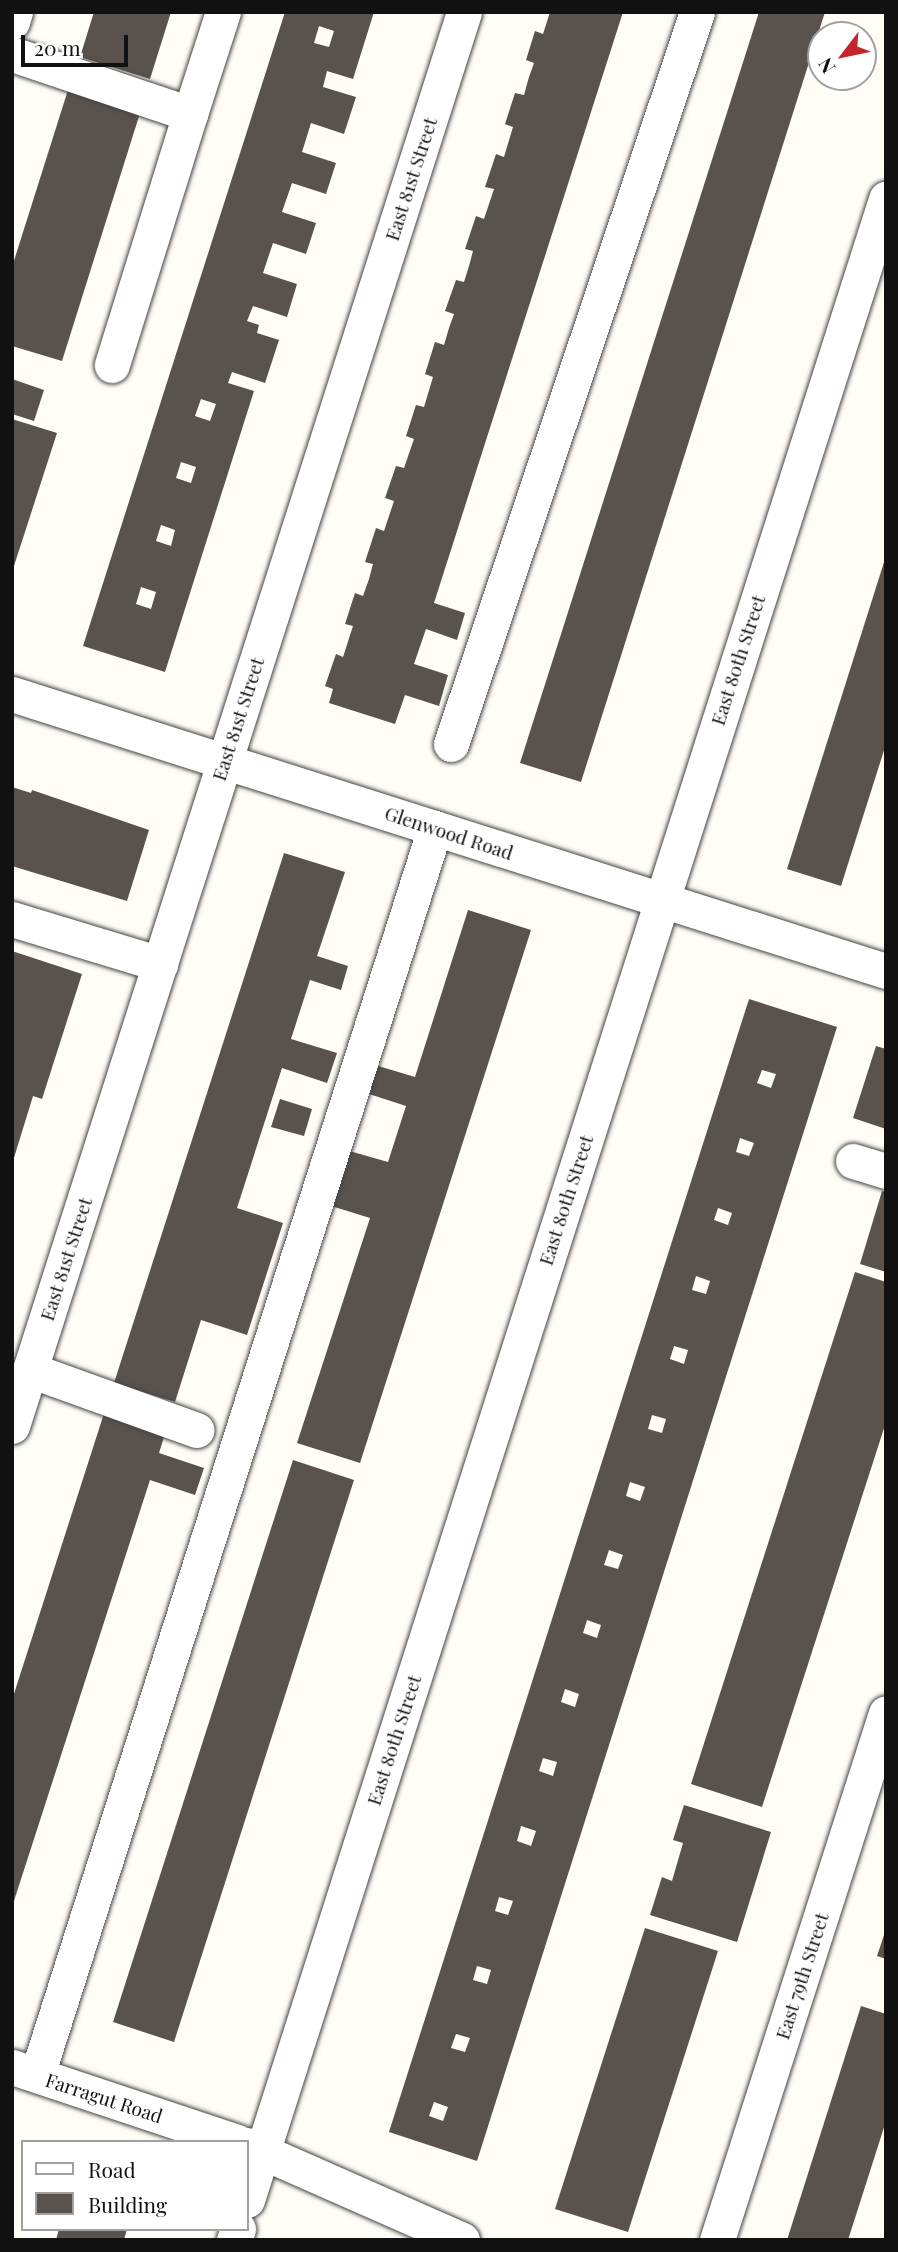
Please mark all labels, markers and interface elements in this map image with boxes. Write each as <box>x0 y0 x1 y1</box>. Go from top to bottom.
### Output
scale bar <box>24 21 131 65</box>
north arrow <box>807 21 877 91</box>
text: 20 m <box>34 33 81 61</box>
text: N <box>811 53 841 79</box>
street label: East 81st Street <box>380 114 442 244</box>
street label: East 80th Street <box>706 592 770 728</box>
street label: East 81st Street <box>207 654 269 784</box>
street label: Glenwood Road <box>382 802 516 864</box>
street label: East 80th Street <box>534 1132 598 1268</box>
street label: East 81st Street <box>35 1194 97 1324</box>
street label: East 80th Street <box>362 1672 426 1808</box>
street label: East 79th Street <box>771 1910 833 2042</box>
street label: Farragut Road <box>42 2068 166 2128</box>
legend <box>21 2140 248 2231</box>
text: Road <box>88 2155 136 2183</box>
text: Building <box>88 2190 167 2218</box>

